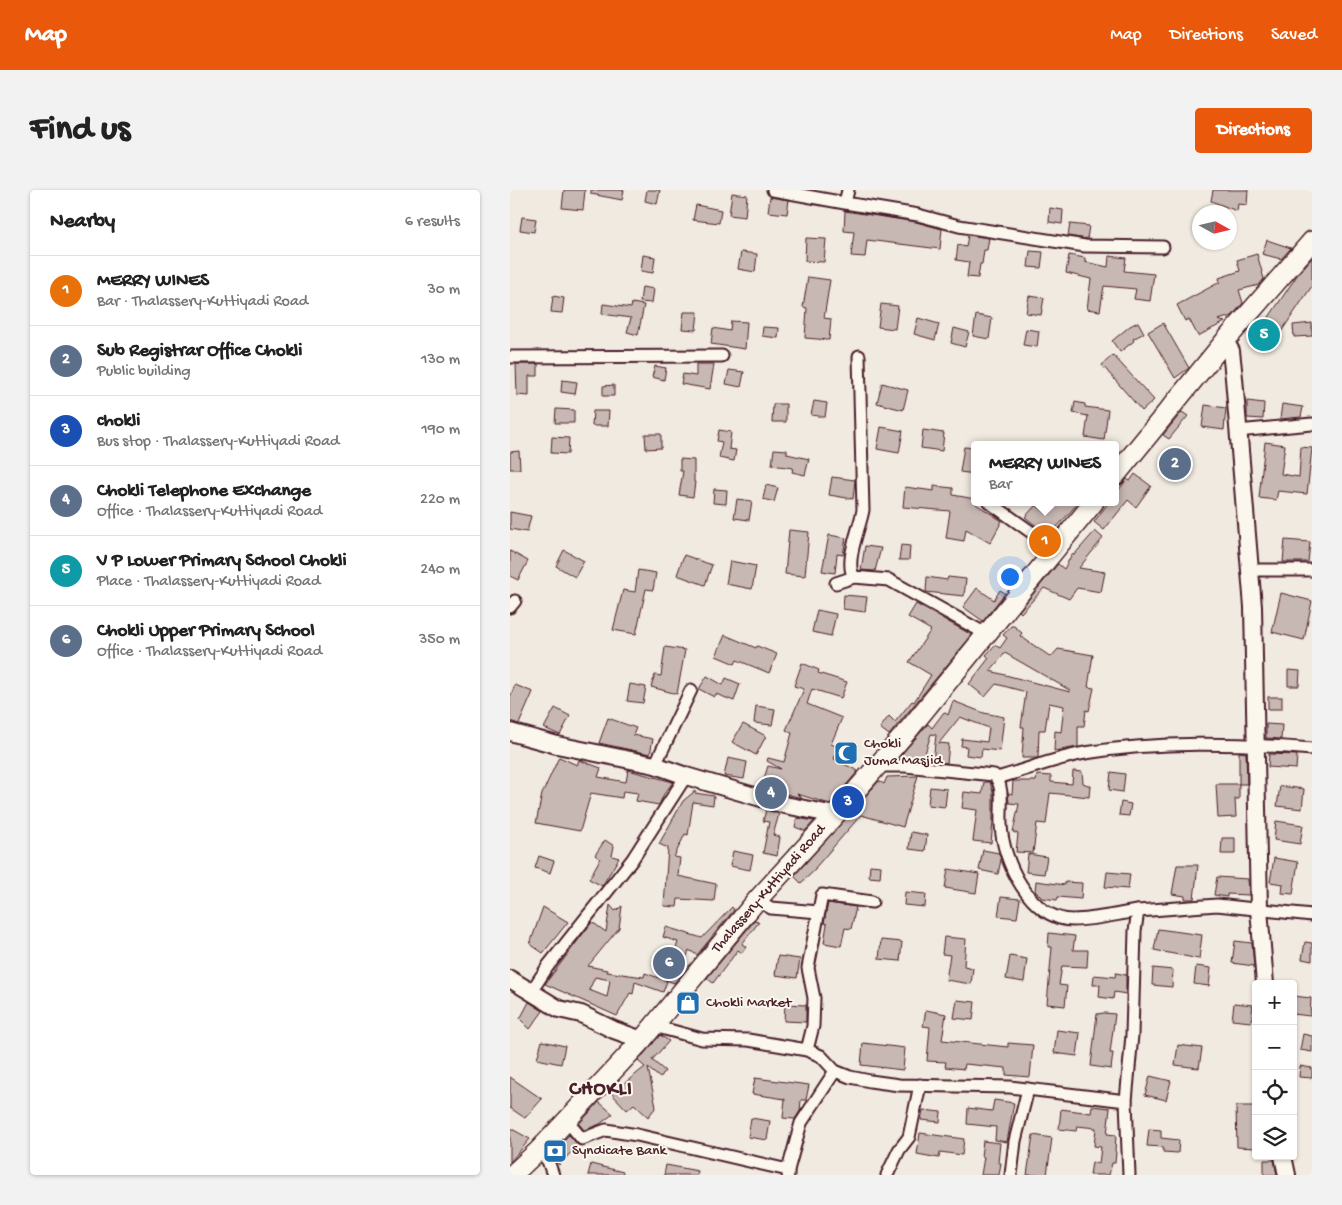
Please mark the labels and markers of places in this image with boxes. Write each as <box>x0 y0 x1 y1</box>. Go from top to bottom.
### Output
pin: 5 <box>1248 316 1280 354</box>
pin: 2 <box>1159 445 1191 483</box>
pin: 1 <box>1029 522 1061 560</box>
place label: Chokli Juma Masjid <box>864 735 943 770</box>
mosque icon: Chokli Juma Masjid <box>833 740 859 766</box>
pin: 4 <box>755 774 787 812</box>
pin: 3 <box>832 783 864 821</box>
pin: 6 <box>653 944 685 982</box>
shop icon: Chokli Market <box>675 990 701 1016</box>
place label: Chokli Market <box>706 994 793 1012</box>
bank icon: Syndicate Bank <box>542 1138 568 1164</box>
place label: Syndicate Bank <box>572 1142 667 1160</box>

